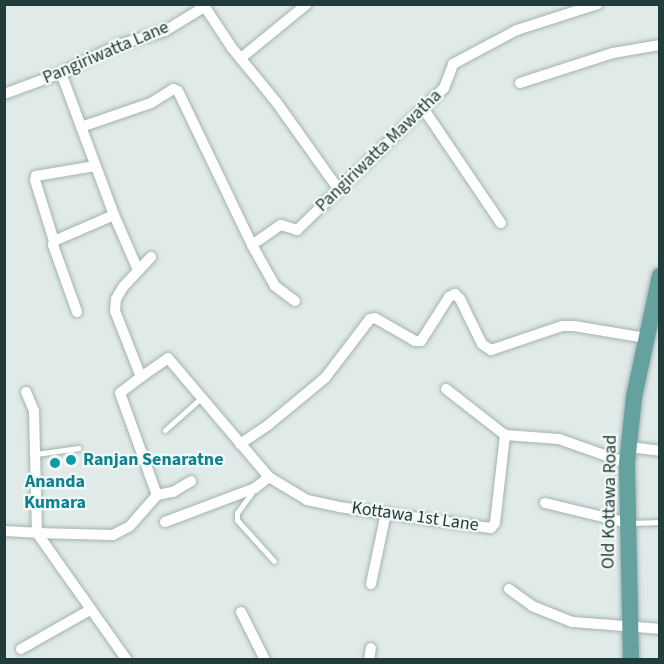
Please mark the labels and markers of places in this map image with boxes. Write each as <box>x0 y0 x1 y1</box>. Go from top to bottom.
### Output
place label: Ranjan Senaratne <box>83 449 223 471</box>
marker: Ranjan Senaratne <box>64 453 78 467</box>
marker: Ananda Kumara <box>48 456 62 470</box>
place label: Ananda Kumara <box>24 472 86 514</box>

